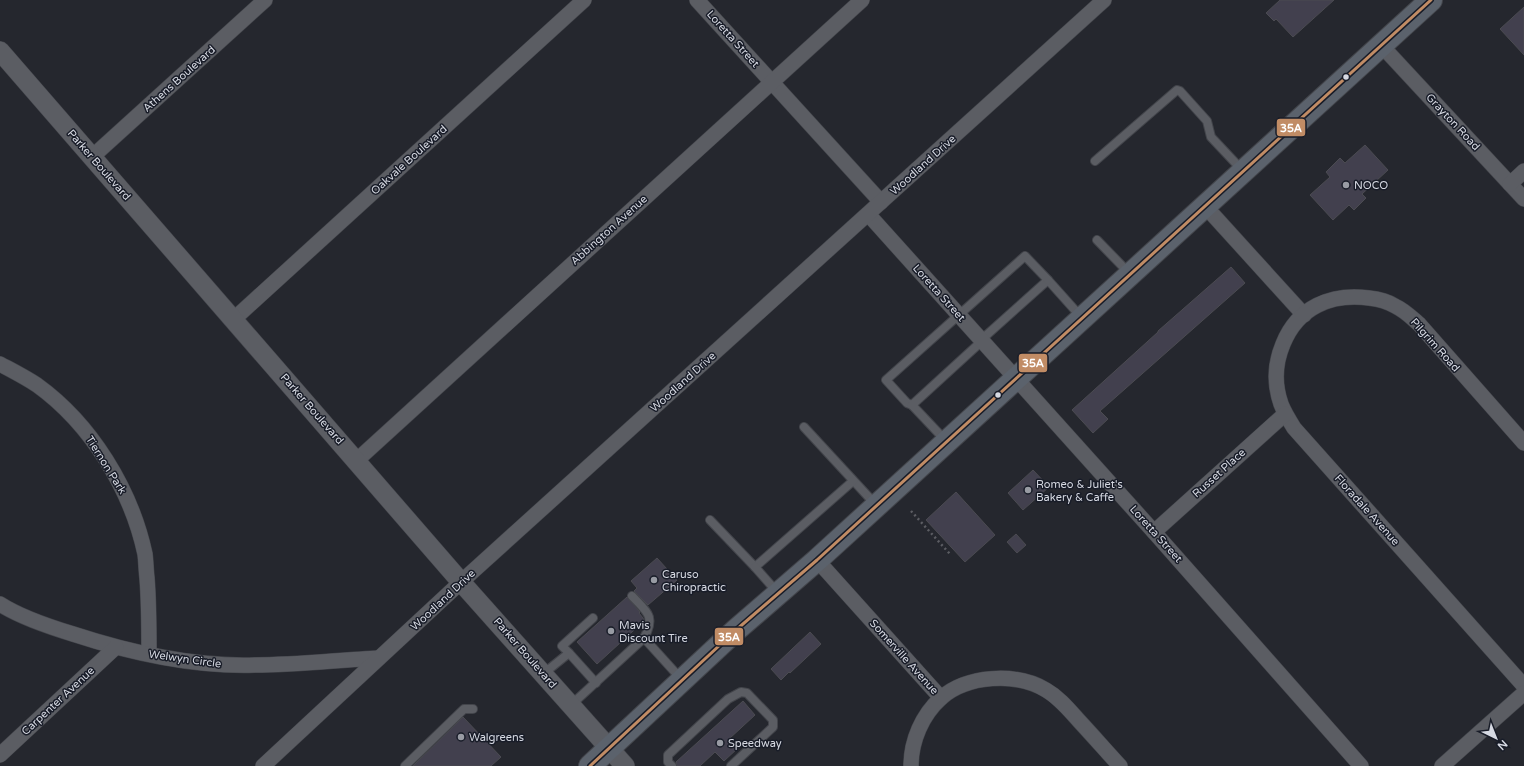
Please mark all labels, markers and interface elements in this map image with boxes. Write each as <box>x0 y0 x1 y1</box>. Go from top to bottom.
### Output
street label: Loretta Street <box>704 8 762 70</box>
street label: Athens Boulevard <box>140 43 218 115</box>
unlabelled marker <box>1341 72 1351 82</box>
street label: Grayton Road <box>1423 91 1483 153</box>
line badge: 35A <box>1276 118 1306 137</box>
street label: Oakvale Boulevard <box>368 122 450 197</box>
text: 35A <box>1280 122 1302 135</box>
street label: Parker Boulevard <box>65 127 133 203</box>
street label: Woodland Drive <box>888 132 958 198</box>
place label: NOCO <box>1354 179 1388 192</box>
marker: NOCO <box>1341 180 1351 190</box>
street label: Abbington Avenue <box>568 192 650 268</box>
street label: Loretta Street <box>910 262 968 324</box>
street label: Pilgrim Road <box>1408 316 1462 374</box>
street label: Woodland Drive <box>648 349 718 415</box>
line badge: 35A <box>1018 353 1048 373</box>
text: 35A <box>1022 357 1044 370</box>
street label: Parker Boulevard <box>278 371 346 447</box>
unlabelled marker <box>993 390 1003 400</box>
street label: Tiernon Park <box>83 433 129 497</box>
street label: Russet Place <box>1190 446 1248 500</box>
street label: Floradale Avenue <box>1332 472 1402 548</box>
place label: Romeo & Juliet's Bakery & Caffe <box>1036 478 1123 504</box>
marker: Romeo & Juliet's Bakery & Caffe <box>1023 485 1033 495</box>
street label: Loretta Street <box>1127 503 1185 565</box>
street label: Woodland Drive <box>408 567 478 633</box>
place label: Caruso Chiropractic <box>662 568 726 594</box>
marker: Caruso Chiropractic <box>649 575 659 585</box>
street label: Parker Boulevard <box>491 615 559 691</box>
street label: Somerville Avenue <box>867 617 941 697</box>
place label: Mavis Discount Tire <box>619 619 688 645</box>
marker: Mavis Discount Tire <box>606 626 616 636</box>
line badge: 35A <box>714 627 744 646</box>
text: 35A <box>718 631 740 644</box>
street label: Welwyn Circle <box>148 647 222 671</box>
street label: Carpenter Avenue <box>19 664 97 738</box>
north arrow <box>1476 718 1516 758</box>
place label: Walgreens <box>469 731 524 744</box>
marker: Walgreens <box>456 732 466 742</box>
place label: Speedway <box>728 737 782 750</box>
text: N <box>1495 737 1510 753</box>
marker: Speedway <box>715 738 725 748</box>

